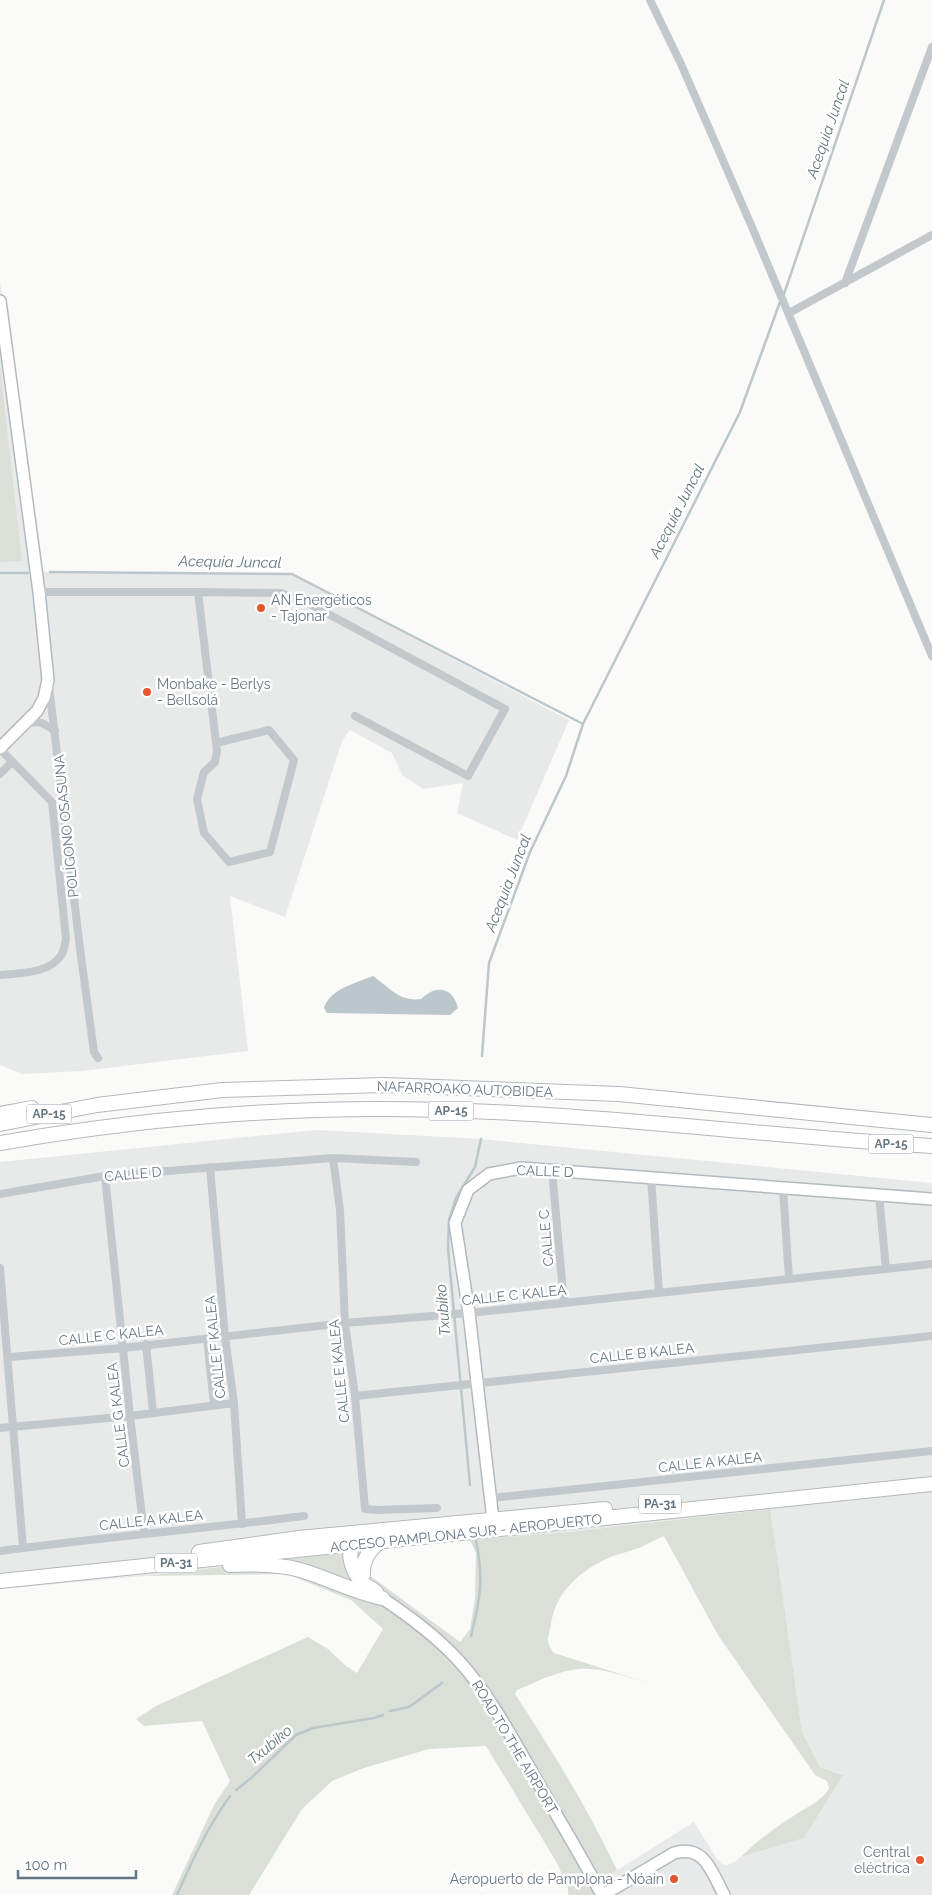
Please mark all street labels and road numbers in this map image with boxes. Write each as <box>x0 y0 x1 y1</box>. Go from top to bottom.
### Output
street label: POLÍGONO OSASUNA <box>49 753 81 898</box>
street label: NAFARROAKO AUTOBIDEA <box>377 1078 554 1100</box>
road number: AP-15 <box>428 1102 474 1120</box>
road number: AP-15 <box>27 1104 72 1124</box>
road number: AP-15 <box>868 1134 914 1154</box>
street label: CALLE D <box>516 1162 574 1180</box>
street label: CALLE D <box>104 1164 162 1184</box>
street label: CALLE C <box>536 1209 556 1267</box>
street label: CALLE C KALEA <box>461 1281 568 1308</box>
street label: CALLE F KALEA <box>202 1294 228 1399</box>
street label: CALLE E KALEA <box>326 1318 352 1424</box>
street label: CALLE C KALEA <box>58 1321 165 1348</box>
street label: CALLE B KALEA <box>589 1340 696 1366</box>
street label: CALLE G KALEA <box>104 1361 132 1468</box>
street label: CALLE A KALEA <box>657 1449 763 1475</box>
road number: PA-31 <box>639 1495 681 1514</box>
street label: CALLE A KALEA <box>98 1507 204 1533</box>
street label: ACCESO PAMPLONA SUR - AEROPUERTO <box>329 1511 603 1555</box>
road number: PA-31 <box>155 1554 197 1572</box>
street label: ROAD TO THE AIRPORT <box>469 1677 562 1817</box>

